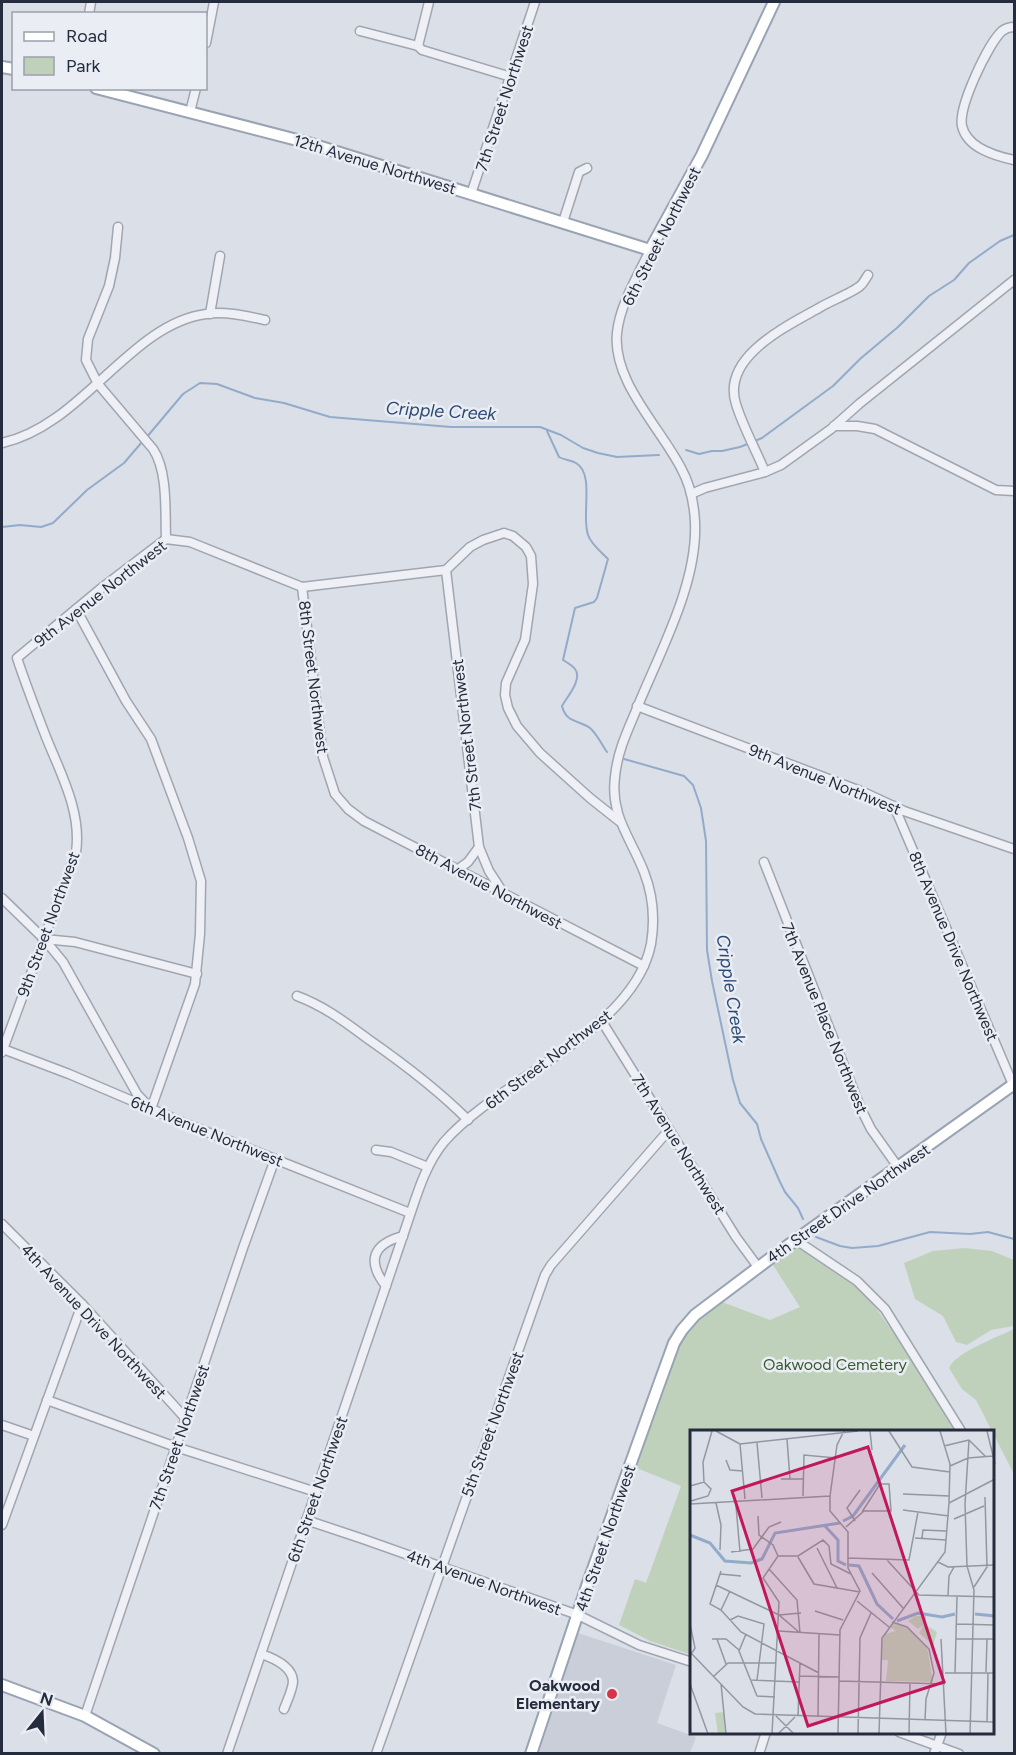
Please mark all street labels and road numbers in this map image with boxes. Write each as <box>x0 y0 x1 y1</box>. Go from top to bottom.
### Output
street label: 7th Street Northwest <box>472 23 537 174</box>
street label: 12th Avenue Northwest <box>291 131 458 198</box>
street label: 6th Street Northwest <box>618 164 705 309</box>
street label: 9th Avenue Northwest <box>30 536 170 651</box>
street label: 8th Street Northwest <box>295 599 332 755</box>
street label: 7th Street Northwest <box>448 658 485 812</box>
street label: 9th Avenue Northwest <box>746 740 904 819</box>
street label: 8th Avenue Northwest <box>412 840 565 933</box>
street label: 8th Avenue Drive Northwest <box>905 848 1002 1044</box>
street label: 9th Street Northwest <box>13 849 84 999</box>
street label: 7th Avenue Place Northwest <box>777 920 872 1117</box>
street label: 6th Street Northwest <box>481 1006 615 1113</box>
street label: 7th Avenue Northwest <box>628 1070 730 1218</box>
street label: 6th Avenue Northwest <box>128 1092 286 1171</box>
street label: 4th Street Drive Northwest <box>763 1140 934 1267</box>
street label: 4th Avenue Drive Northwest <box>17 1240 170 1403</box>
street label: 5th Street Northwest <box>457 1349 528 1499</box>
street label: 7th Street Northwest <box>146 1362 213 1512</box>
street label: 6th Street Northwest <box>284 1414 351 1565</box>
street label: 4th Street Northwest <box>571 1462 640 1614</box>
street label: 4th Avenue Northwest <box>404 1546 564 1619</box>

